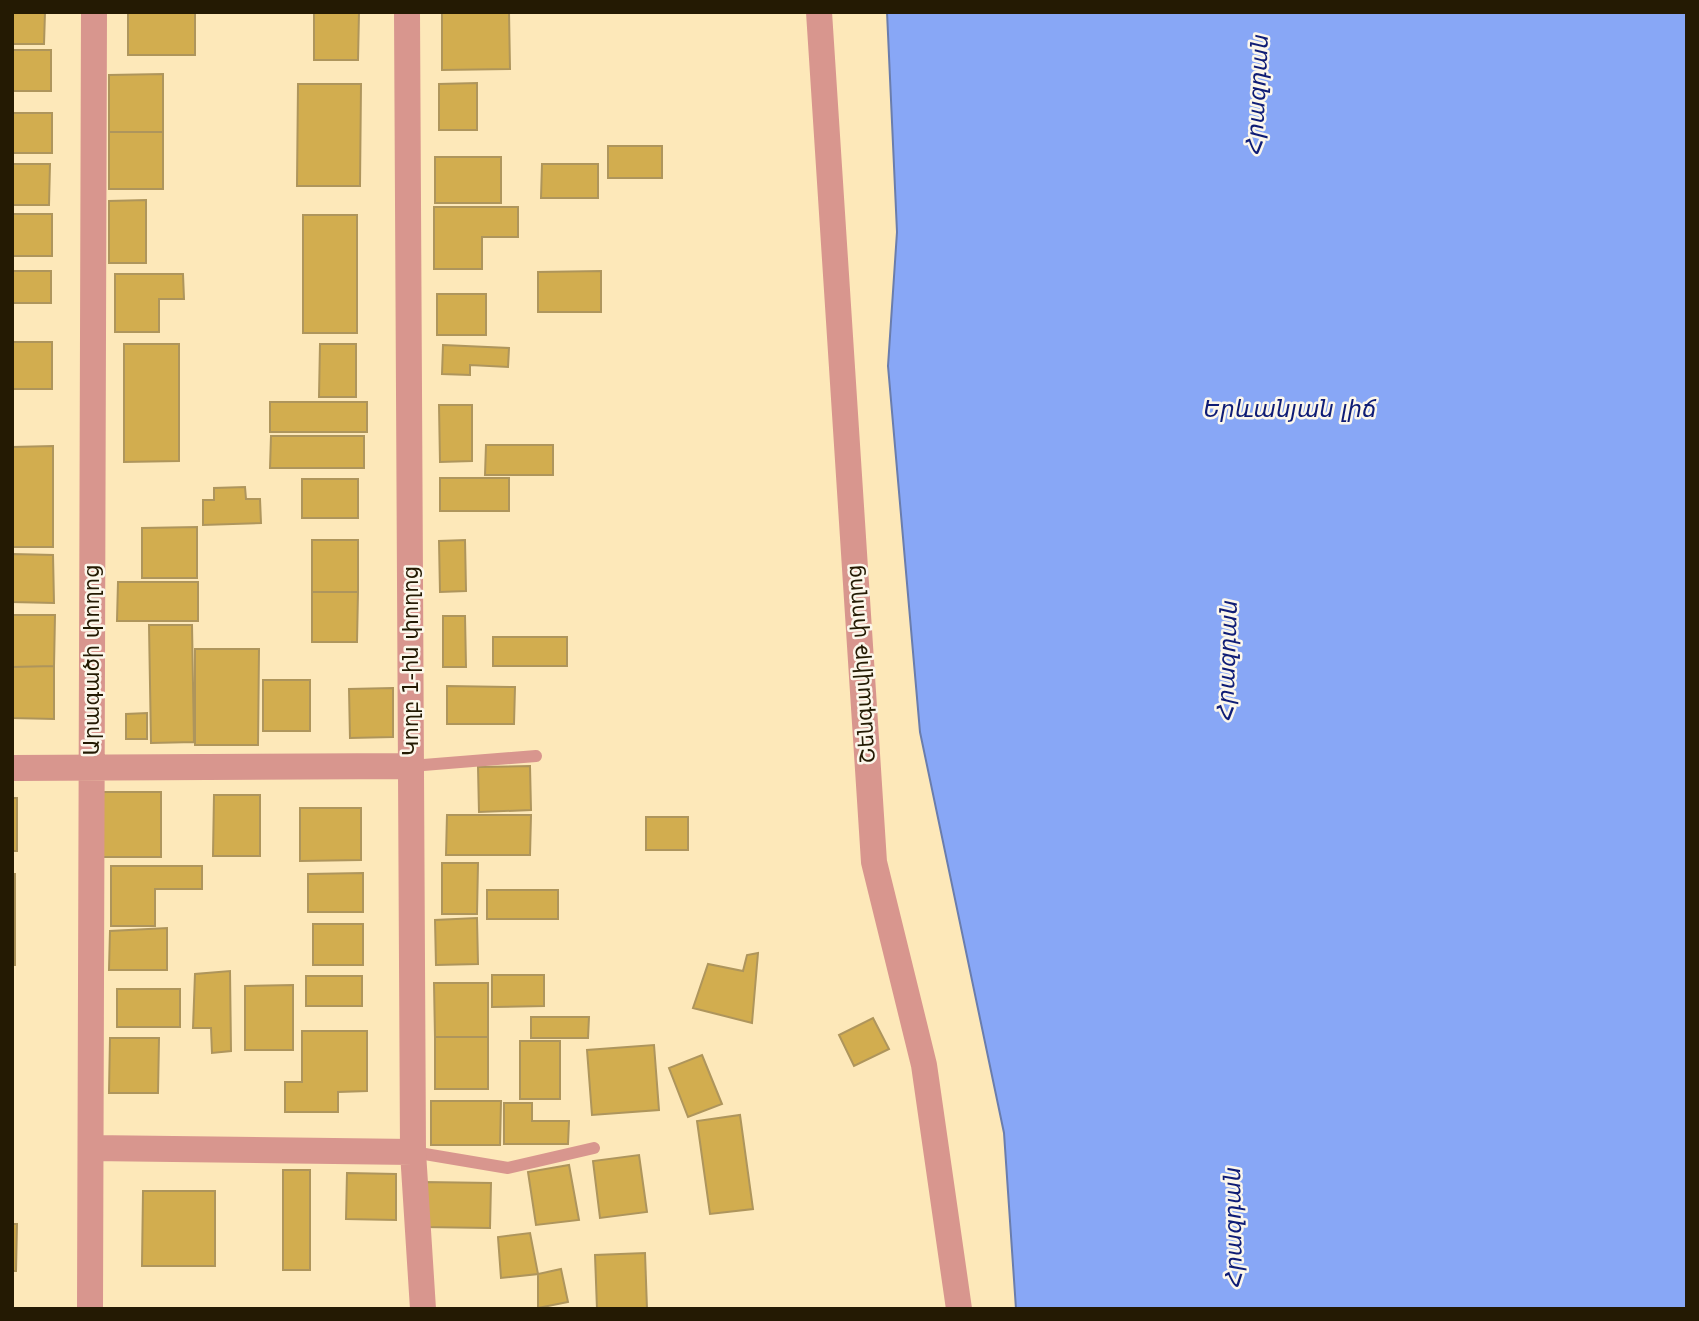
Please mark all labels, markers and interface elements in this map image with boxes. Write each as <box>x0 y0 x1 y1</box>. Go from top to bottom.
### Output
water label: Հրազդան <box>1241 33 1273 155</box>
water label: Երևանյան լիճ <box>1203 396 1377 422</box>
street label: Շենգավիթ փողոց <box>842 564 880 764</box>
street label: Արագածի փողոց <box>80 565 104 755</box>
street label: Կողբ 1-ին փողոց <box>399 566 423 756</box>
water label: Հրազդան <box>1212 599 1242 721</box>
water label: Հրազդան <box>1219 1167 1247 1287</box>

